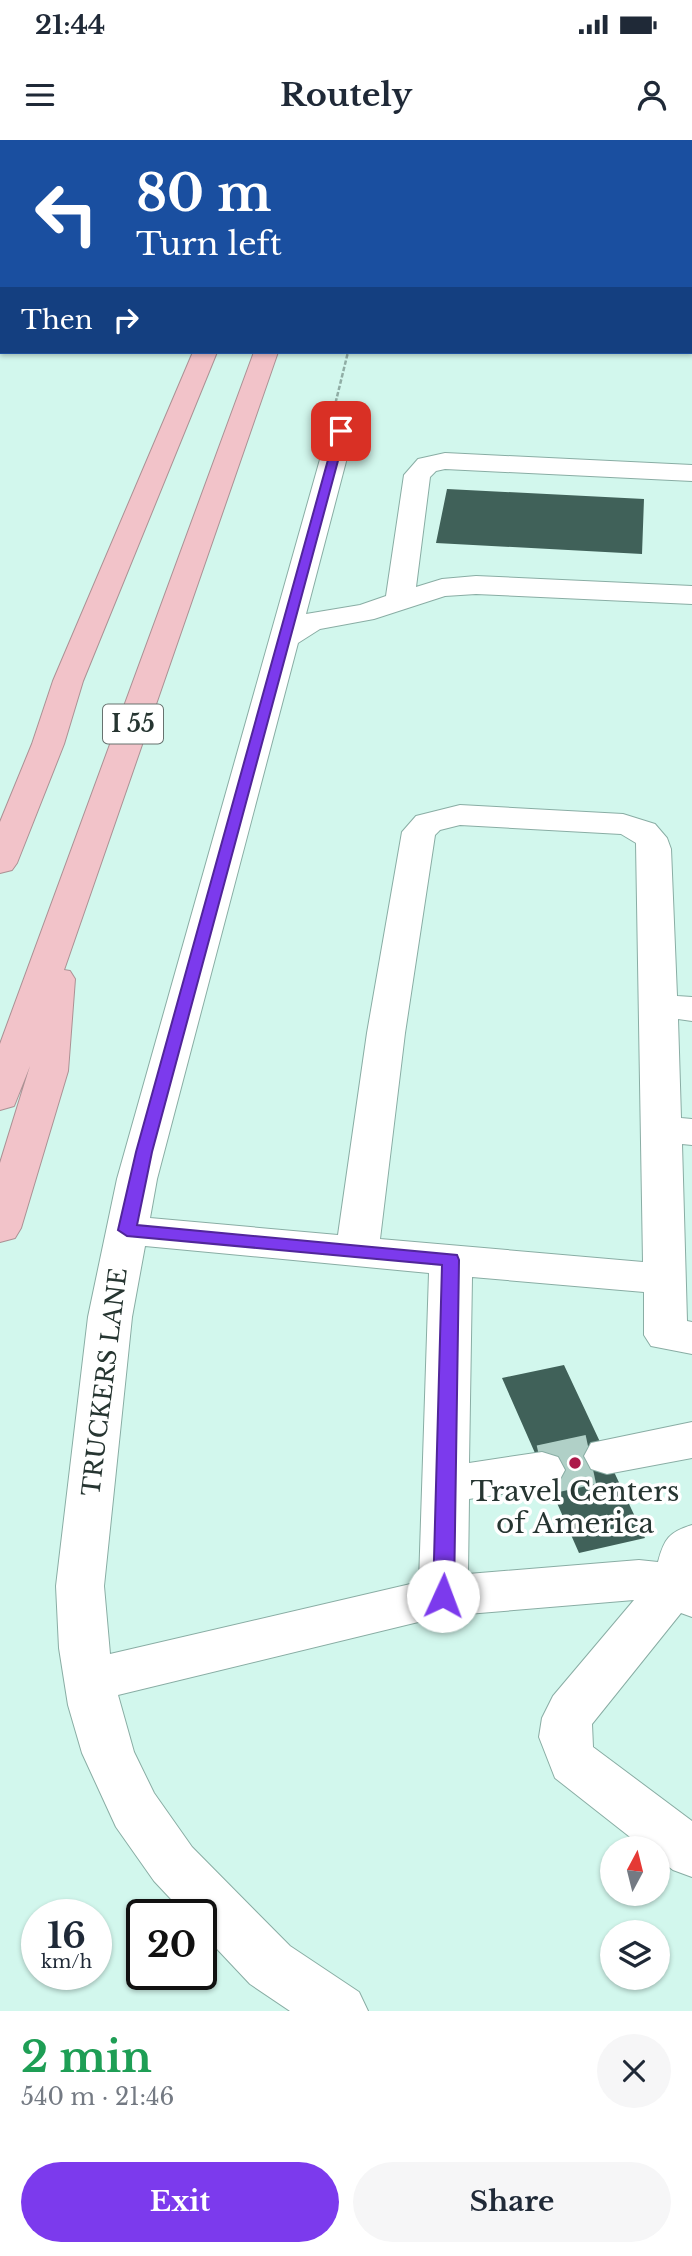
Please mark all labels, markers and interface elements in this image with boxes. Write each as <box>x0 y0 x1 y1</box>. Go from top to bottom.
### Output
text: 21:44 <box>35 9 105 41</box>
text: Routely <box>280 75 412 115</box>
icon: menu <box>21 76 59 114</box>
icon: person <box>633 76 671 114</box>
text: 80 m <box>136 163 271 224</box>
icon: left <box>21 168 112 259</box>
text: Turn left <box>136 224 282 264</box>
icon: right <box>107 301 145 339</box>
text: Then <box>21 304 93 336</box>
pin <box>311 401 371 461</box>
icon: arrive <box>322 412 360 450</box>
road number: I 55 <box>103 704 163 744</box>
street label: TRUCKERS LANE <box>76 1266 133 1498</box>
marker: Travel Centers of America <box>567 1455 583 1471</box>
place label: Travel Centers of America <box>471 1474 679 1541</box>
position arrow <box>406 1559 480 1633</box>
north arrow <box>600 1836 670 1906</box>
map controls <box>600 1836 670 1990</box>
speed limit sign: 20 <box>126 1899 217 1990</box>
text: 16 <box>47 1914 86 1957</box>
button: layers <box>600 1920 670 1990</box>
text: km/h <box>41 1951 92 1973</box>
text: 2 min <box>21 2031 152 2083</box>
button: close <box>597 2034 671 2108</box>
text: 540 m · 21:46 <box>21 2083 174 2111</box>
button: Exit <box>21 2162 339 2242</box>
button: Share <box>353 2162 671 2242</box>

